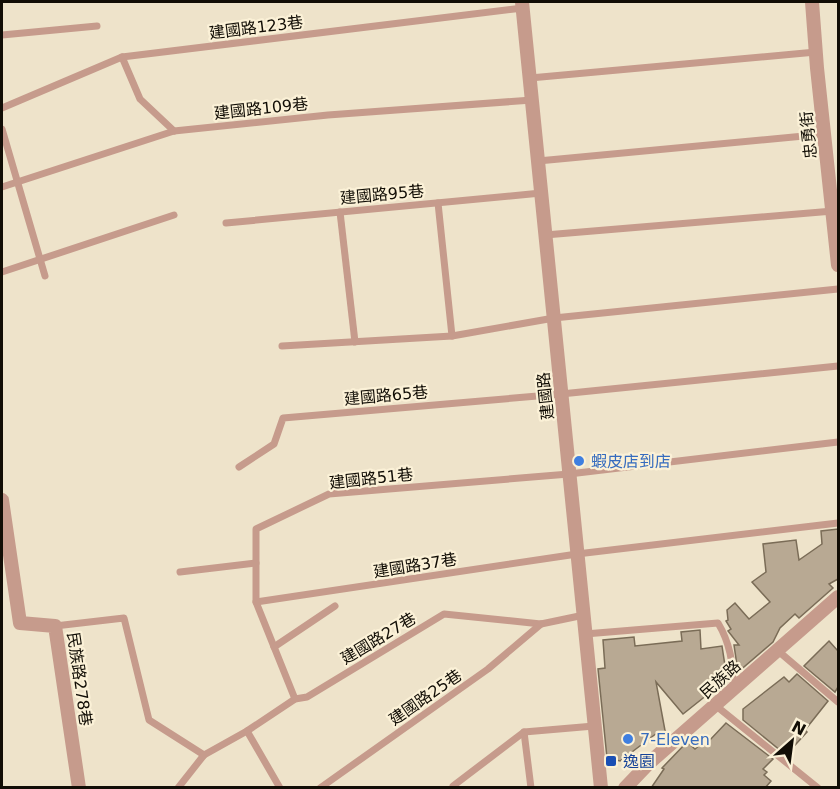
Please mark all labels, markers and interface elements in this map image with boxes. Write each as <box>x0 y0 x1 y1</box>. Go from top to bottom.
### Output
street label: 建國路123巷 <box>208 12 304 43</box>
street label: 建國路109巷 <box>213 94 309 123</box>
street label: 忠勇街 <box>797 110 820 160</box>
street label: 建國路95巷 <box>339 181 425 208</box>
street label: 建國路 <box>534 371 557 421</box>
street label: 建國路65巷 <box>343 382 429 409</box>
place label: 蝦皮店到店 <box>591 452 671 471</box>
marker: 蝦皮店到店 <box>572 454 586 468</box>
street label: 建國路51巷 <box>328 465 414 492</box>
street label: 建國路37巷 <box>372 550 458 581</box>
street label: 建國路27巷 <box>337 609 419 668</box>
street label: 民族路278巷 <box>64 631 95 727</box>
street label: 民族路 <box>696 656 745 702</box>
street label: 建國路25巷 <box>385 665 465 729</box>
north arrow <box>762 711 822 771</box>
text: N <box>788 717 809 740</box>
place label: 7-Eleven <box>640 730 710 749</box>
marker: 7-Eleven <box>621 732 635 746</box>
place label: 逸園 <box>623 752 655 771</box>
marker: 逸園 <box>604 754 618 768</box>

